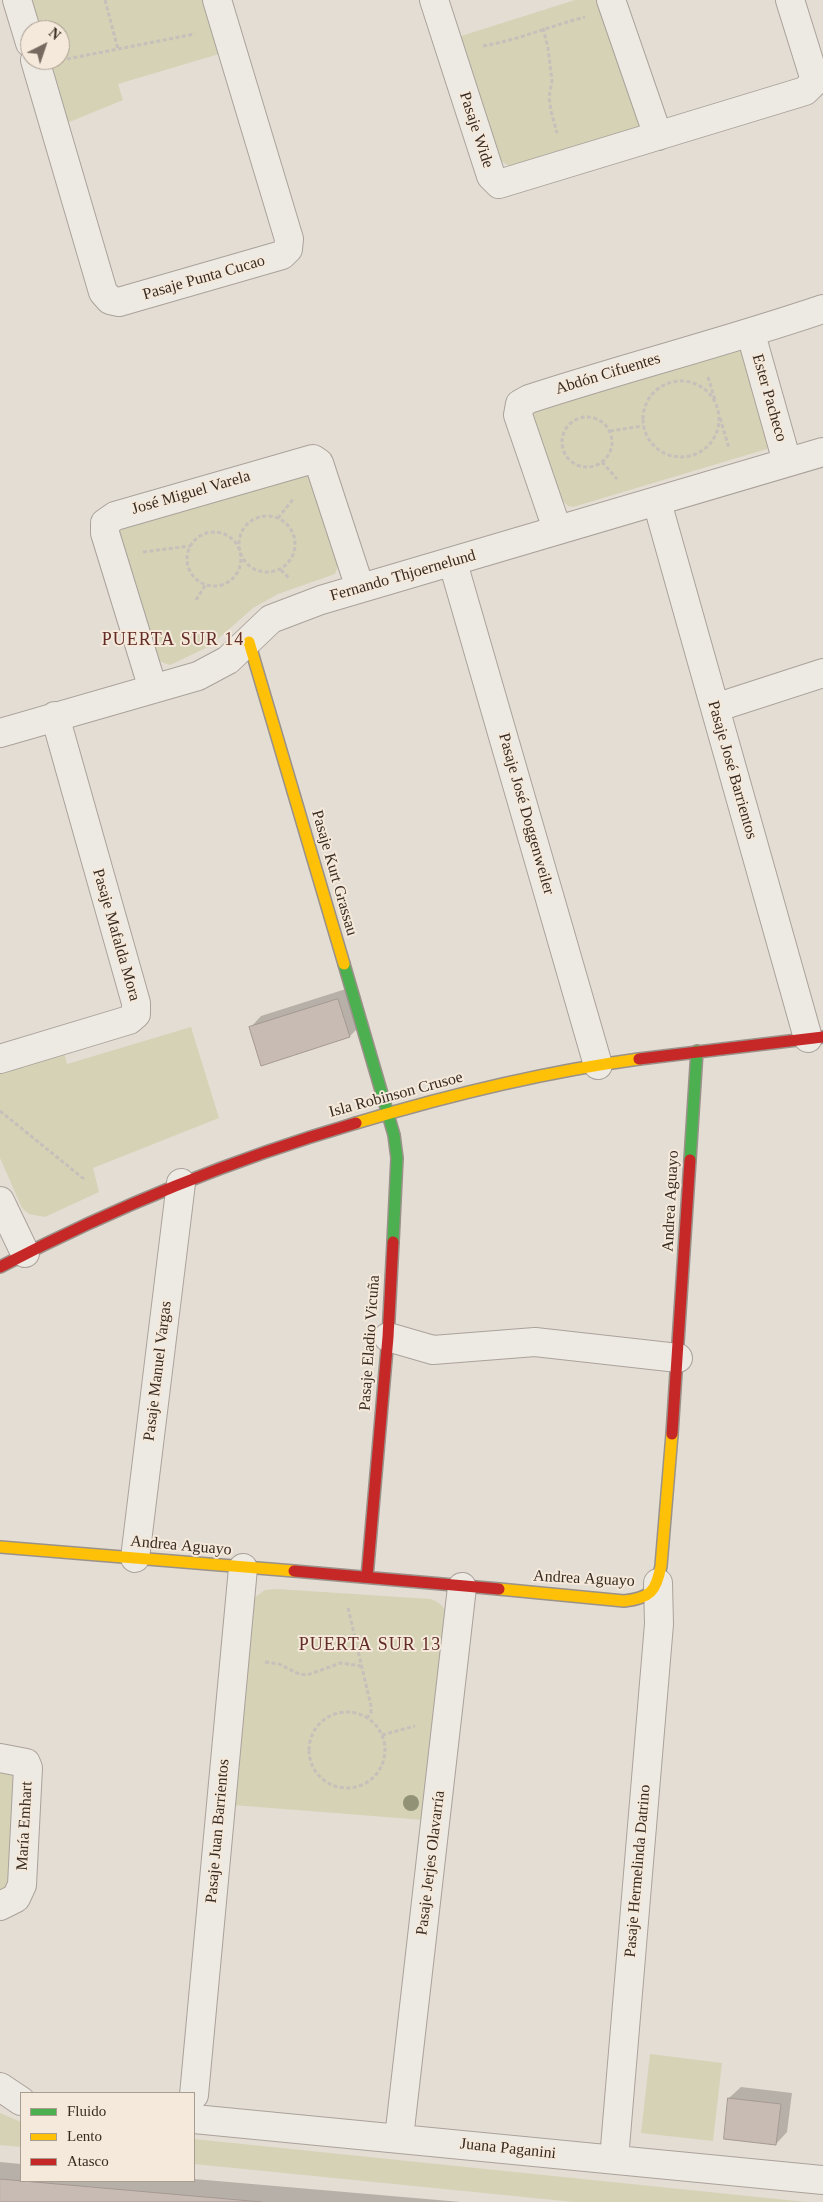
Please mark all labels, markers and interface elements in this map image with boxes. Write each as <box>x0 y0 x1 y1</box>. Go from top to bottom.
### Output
north arrow <box>20 20 70 70</box>
text: N <box>46 25 63 43</box>
street label: Pasaje Wide <box>455 90 497 170</box>
street label: Pasaje Punta Cucao <box>141 251 267 305</box>
street label: Abdón Cifuentes <box>553 349 663 399</box>
street label: Ester Pacheco <box>747 352 791 444</box>
street label: José Miguel Varela <box>129 467 253 519</box>
street label: Fernando Thjoernelund <box>328 546 478 606</box>
district label: PUERTA SUR 14 <box>100 629 246 651</box>
street label: Pasaje José Barrientos <box>703 699 761 841</box>
street label: Pasaje José Doggenweiler <box>494 731 558 897</box>
street label: Pasaje Kurt Grassau <box>307 808 361 938</box>
street label: Pasaje Mafalda Mora <box>88 867 144 1003</box>
street label: Isla Robinson Crusoe <box>327 1068 465 1122</box>
street label: Andrea Aguayo <box>659 1150 683 1252</box>
street label: Pasaje Eladio Vicuña <box>356 1275 384 1411</box>
street label: Pasaje Manuel Vargas <box>140 1300 176 1442</box>
street label: Andrea Aguayo <box>129 1532 233 1560</box>
street label: Andrea Aguayo <box>533 1567 635 1591</box>
district label: PUERTA SUR 13 <box>297 1634 443 1656</box>
street label: Pasaje Juan Barrientos <box>202 1758 234 1904</box>
street label: María Emhart <box>13 1781 37 1871</box>
street label: Pasaje Hermelinda Datrino <box>621 1784 655 1958</box>
street label: Pasaje Jerjes Olavarría <box>413 1790 449 1936</box>
legend <box>20 2092 195 2182</box>
text: Fluido <box>67 2103 106 2119</box>
text: Lento <box>67 2128 102 2144</box>
street label: Juana Paganini <box>459 2134 557 2164</box>
text: Atasco <box>67 2153 109 2169</box>

